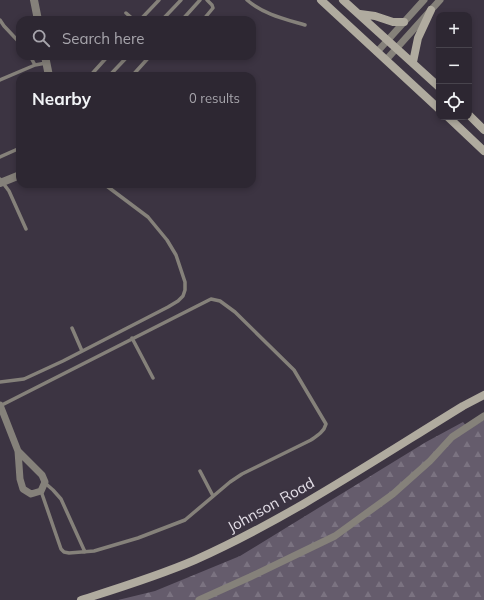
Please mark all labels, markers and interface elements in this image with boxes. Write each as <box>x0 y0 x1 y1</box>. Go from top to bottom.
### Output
map controls <box>436 12 472 120</box>
button: + <box>436 12 472 48</box>
search box <box>16 16 256 60</box>
icon: search <box>30 27 52 49</box>
text: Search here <box>62 29 144 48</box>
button: − <box>436 48 472 84</box>
button: locate <box>436 84 472 120</box>
text: Nearby <box>32 88 91 109</box>
text: 0 results <box>189 90 240 106</box>
street label: Johnson Road <box>224 473 318 536</box>

